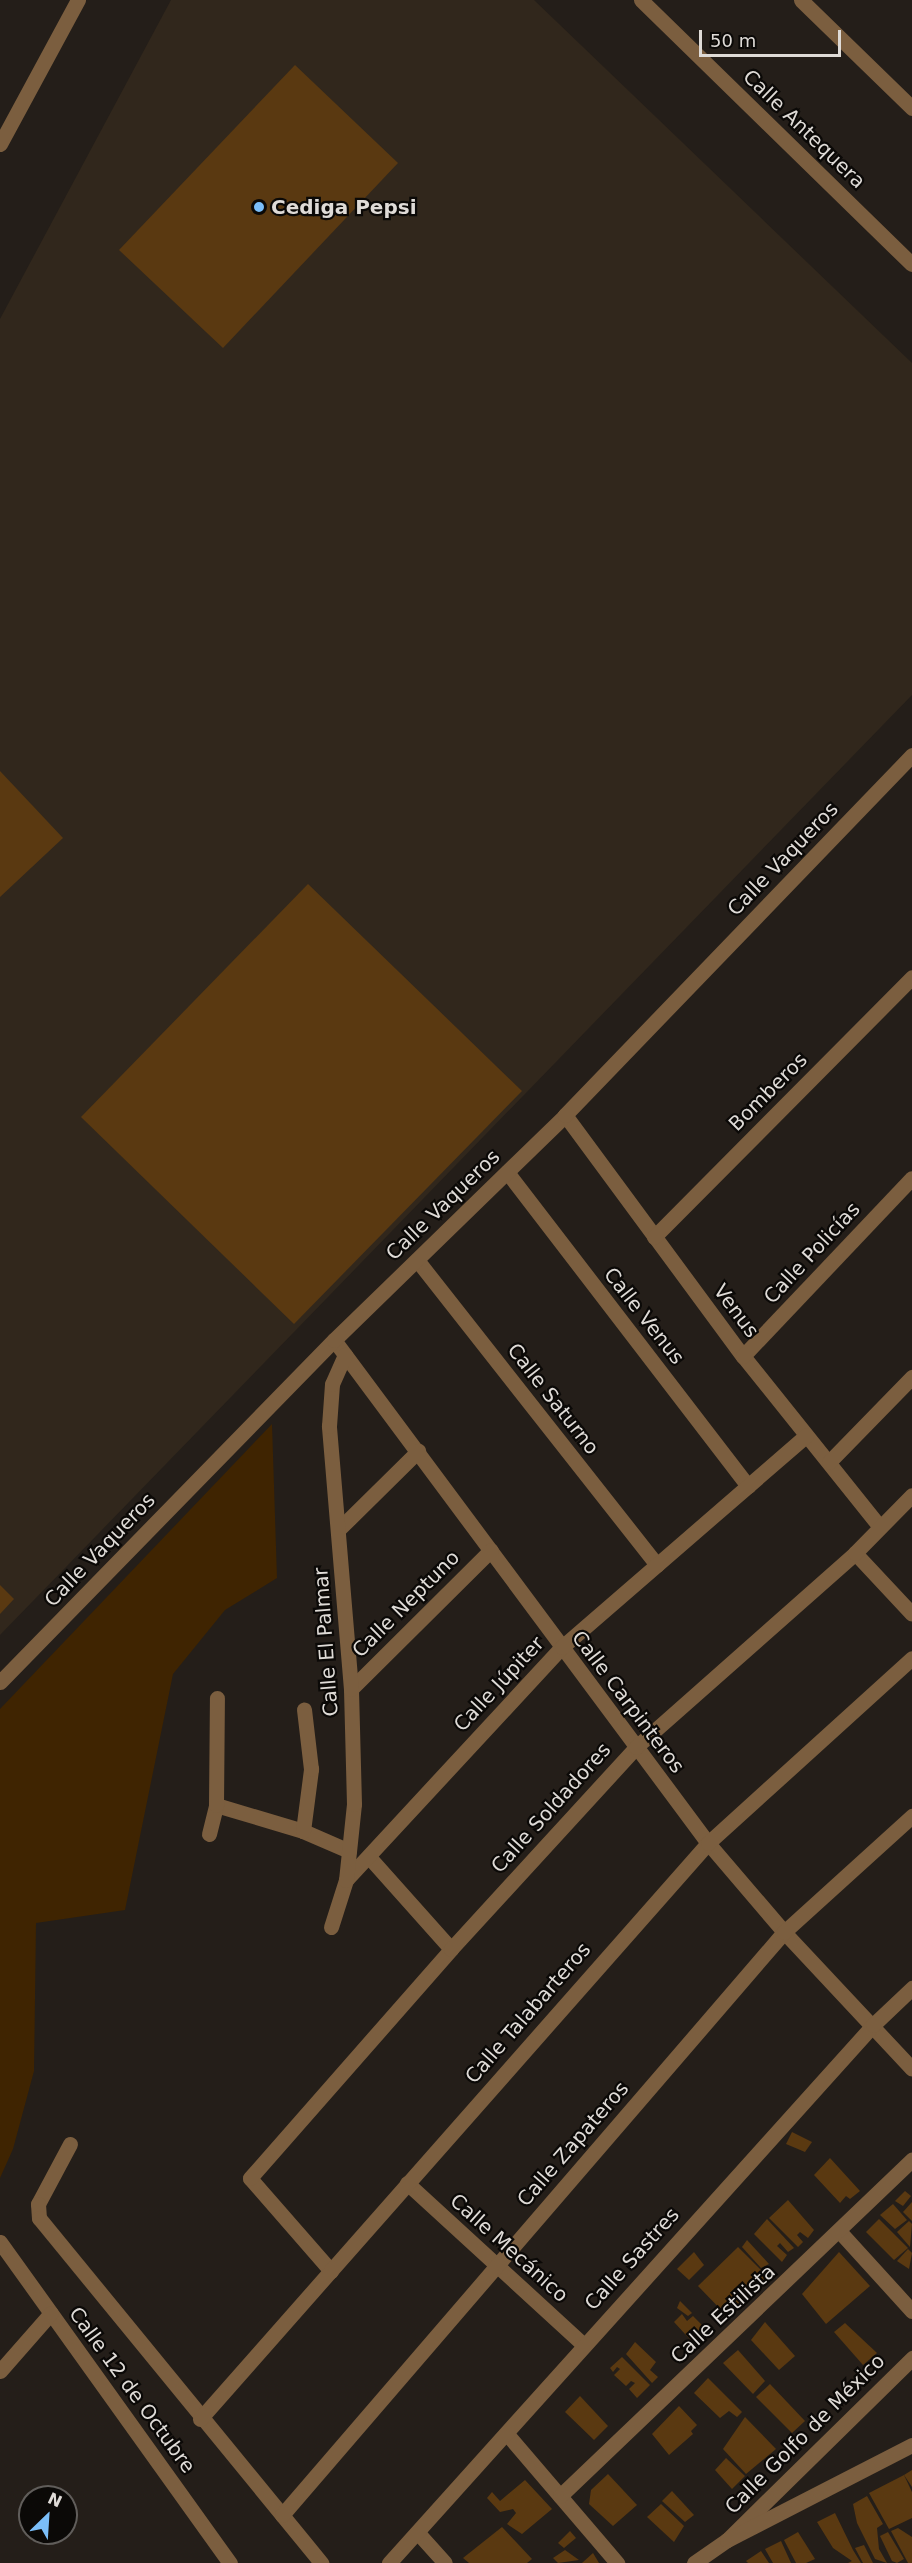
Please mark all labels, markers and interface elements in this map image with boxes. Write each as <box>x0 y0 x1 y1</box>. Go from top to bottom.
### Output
scale bar <box>702 18 844 56</box>
text: 50 m <box>710 30 756 51</box>
street label: Calle Antequera <box>738 65 870 193</box>
place label: Cediga Pepsi <box>271 195 416 219</box>
marker: Cediga Pepsi <box>252 200 266 214</box>
street label: Calle Vaqueros <box>723 797 843 921</box>
street label: Bomberos <box>724 1048 812 1136</box>
street label: Calle Vaqueros <box>381 1145 505 1265</box>
street label: Calle Policías <box>759 1197 865 1309</box>
street label: Calle Venus <box>599 1263 689 1369</box>
street label: Venus <box>708 1280 764 1342</box>
street label: Calle Saturno <box>502 1339 604 1459</box>
street label: Calle Vaqueros <box>40 1488 160 1612</box>
street label: Calle Neptuno <box>348 1546 464 1662</box>
street label: Calle El Palmar <box>309 1567 343 1717</box>
street label: Calle Carpinteros <box>567 1626 689 1778</box>
street label: Calle Júpiter <box>449 1631 549 1737</box>
street label: Calle Soldadores <box>486 1738 616 1878</box>
street label: Calle Talabarteros <box>460 1938 596 2088</box>
street label: Calle Zapateros <box>512 2077 634 2211</box>
street label: Calle Mecánico <box>445 2189 573 2307</box>
street label: Calle Sastres <box>580 2203 684 2315</box>
street label: Calle Estilista <box>666 2260 780 2368</box>
street label: Calle 12 de Octubre <box>64 2302 200 2478</box>
street label: Calle Golfo de México <box>720 2349 890 2519</box>
north arrow <box>18 2485 78 2545</box>
text: N <box>45 2489 65 2511</box>

